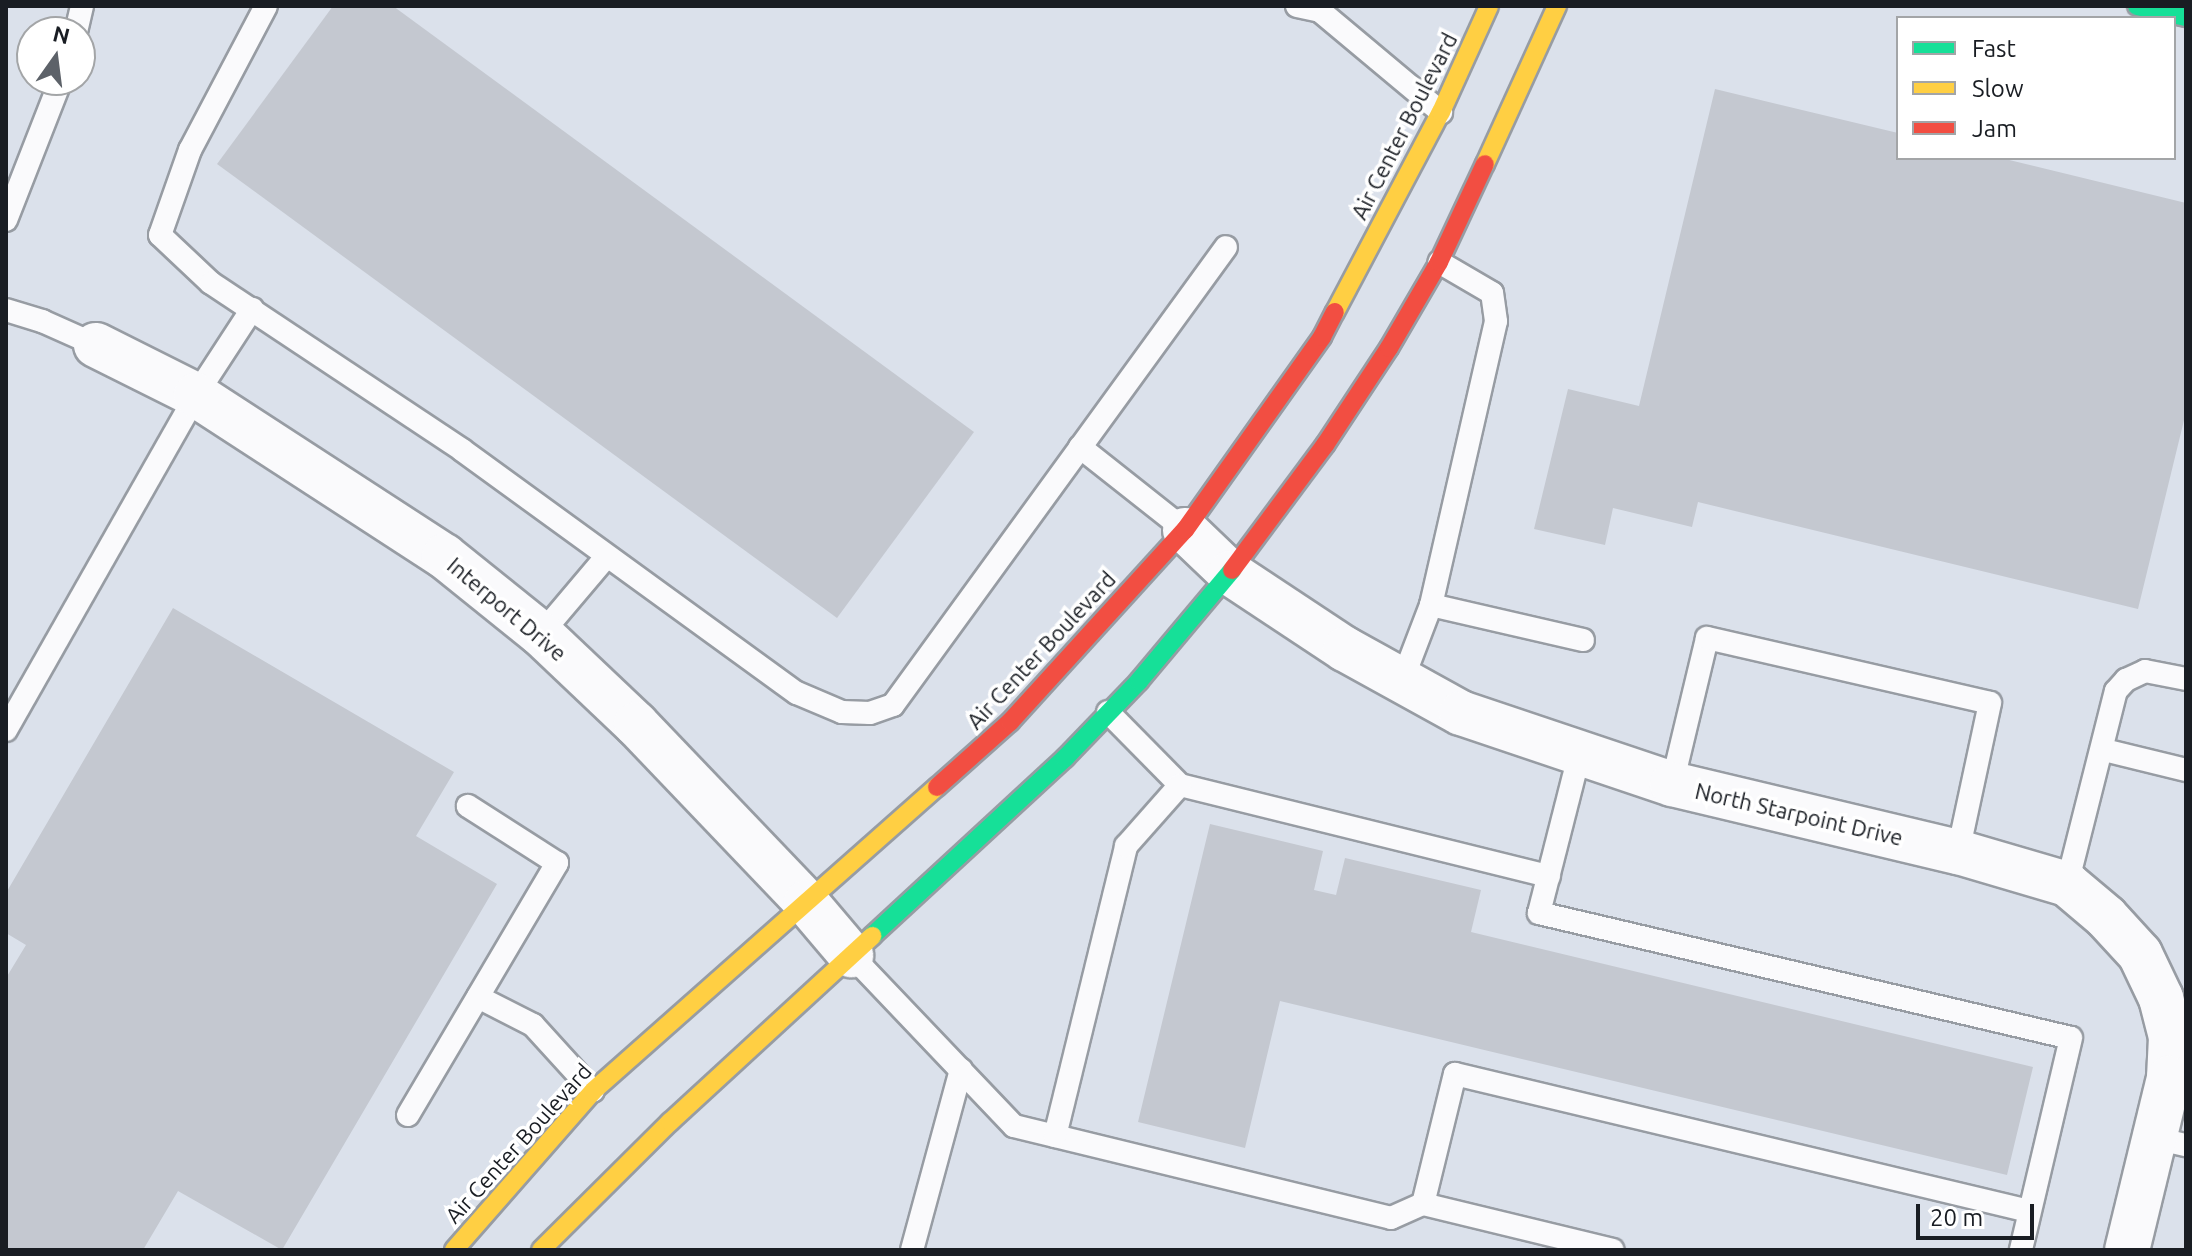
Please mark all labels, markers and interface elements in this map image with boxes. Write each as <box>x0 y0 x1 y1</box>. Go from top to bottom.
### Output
north arrow <box>16 16 96 96</box>
legend <box>1896 16 2176 160</box>
text: N <box>50 20 72 48</box>
street label: Air Center Boulevard <box>1346 28 1462 224</box>
text: Fast <box>1972 35 2016 62</box>
text: Slow <box>1972 75 2024 102</box>
text: Jam <box>1972 115 2017 142</box>
street label: Interport Drive <box>442 552 572 666</box>
street label: Air Center Boulevard <box>961 566 1121 734</box>
street label: North Starpoint Drive <box>1693 777 1905 851</box>
street label: Air Center Boulevard <box>439 1058 597 1228</box>
scale bar <box>1920 1188 2038 1238</box>
text: 20 m <box>1930 1204 1983 1231</box>

